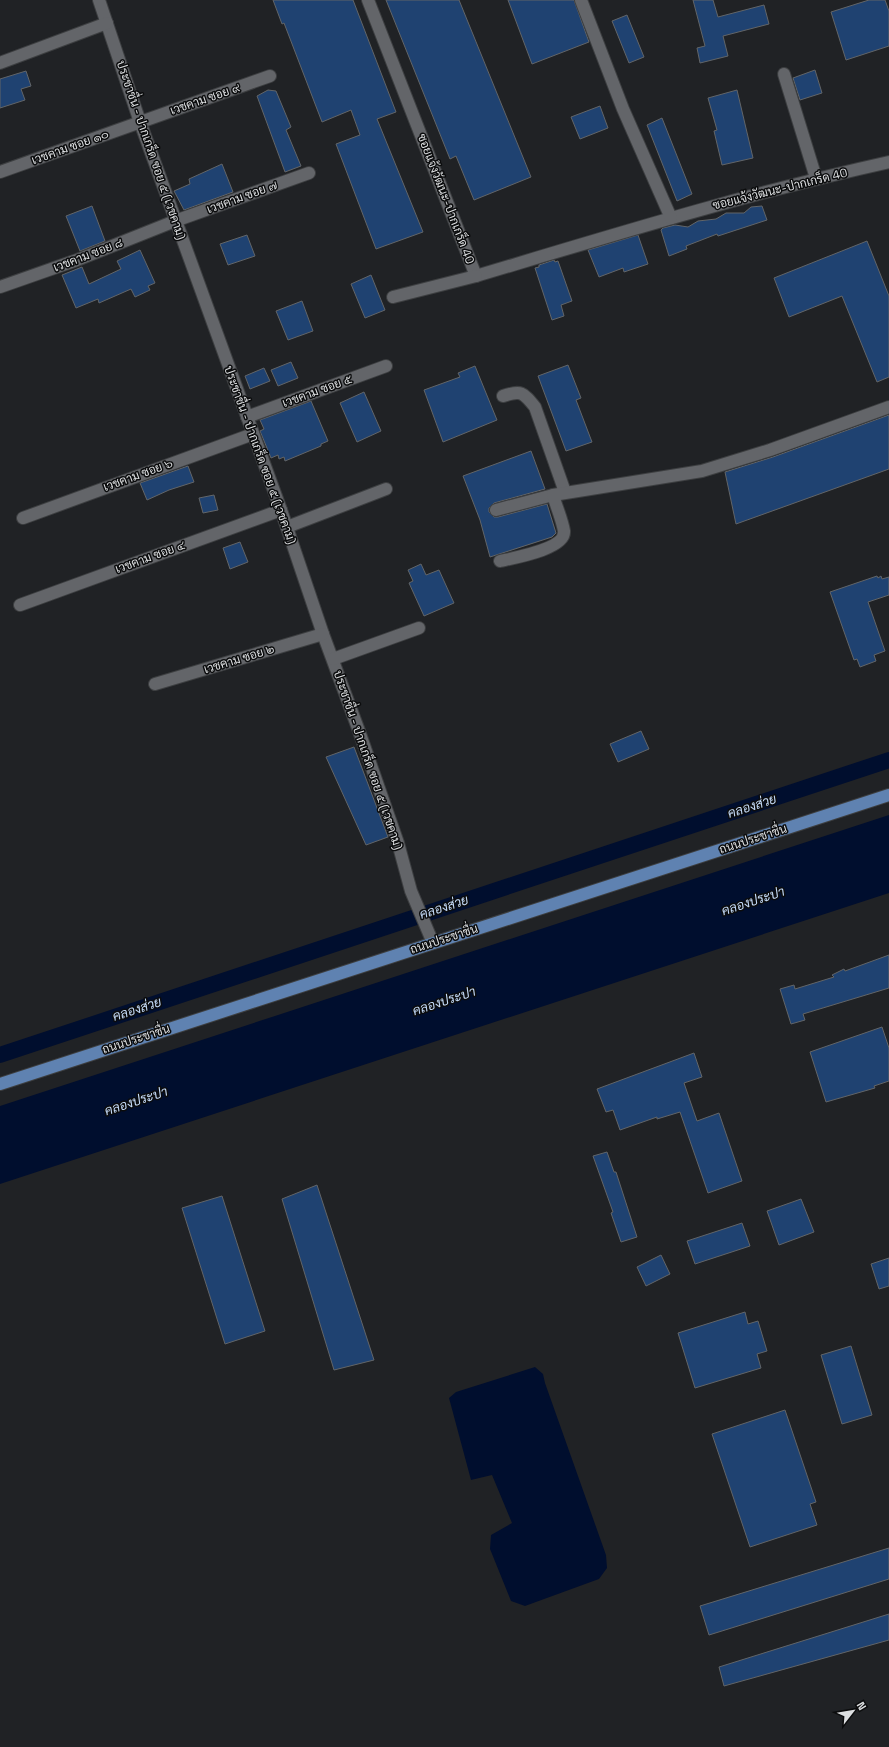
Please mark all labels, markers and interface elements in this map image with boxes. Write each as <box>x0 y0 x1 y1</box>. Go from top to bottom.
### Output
street label: ประชาชื่น - ปากเกร็ด ซอย ๕ (เวชคาม) <box>113 57 192 242</box>
street label: เวชคาม ซอย ๙ <box>168 79 242 119</box>
street label: เวชคาม ซอย ๑๐ <box>29 126 111 168</box>
street label: ซอยแจ้งวัฒนะ-ปากเกร็ด 40 <box>414 131 479 266</box>
street label: ซอยแจ้งวัฒนะ-ปากเกร็ด 40 <box>711 164 849 214</box>
street label: เวชคาม ซอย ๗ <box>205 177 280 217</box>
street label: เวชคาม ซอย ๘ <box>51 234 125 276</box>
street label: ประชาชื่น - ปากเกร็ด ซอย ๕ (เวชคาม) <box>220 363 303 546</box>
street label: เวชคาม ซอย ๕ <box>280 371 355 411</box>
street label: เวชคาม ซอย ๖ <box>101 455 175 495</box>
street label: เวชคาม ซอย ๔ <box>113 537 188 577</box>
street label: เวชคาม ซอย ๒ <box>202 641 276 677</box>
street label: ประชาชื่น - ปากเกร็ด ซอย ๕ (เวชคาม) <box>330 667 409 852</box>
water label: คลองส่วย <box>725 790 779 822</box>
street label: ถนนประชาชื่น <box>716 818 789 857</box>
water label: คลองประปา <box>719 883 787 919</box>
water label: คลองส่วย <box>417 891 471 923</box>
street label: ถนนประชาชื่น <box>407 918 480 957</box>
water label: คลองประปา <box>410 983 478 1019</box>
water label: คลองส่วย <box>110 993 164 1025</box>
street label: ถนนประชาชื่น <box>99 1018 172 1057</box>
water label: คลองประปา <box>102 1083 170 1119</box>
north arrow <box>833 1691 873 1731</box>
text: N <box>854 1699 869 1713</box>

